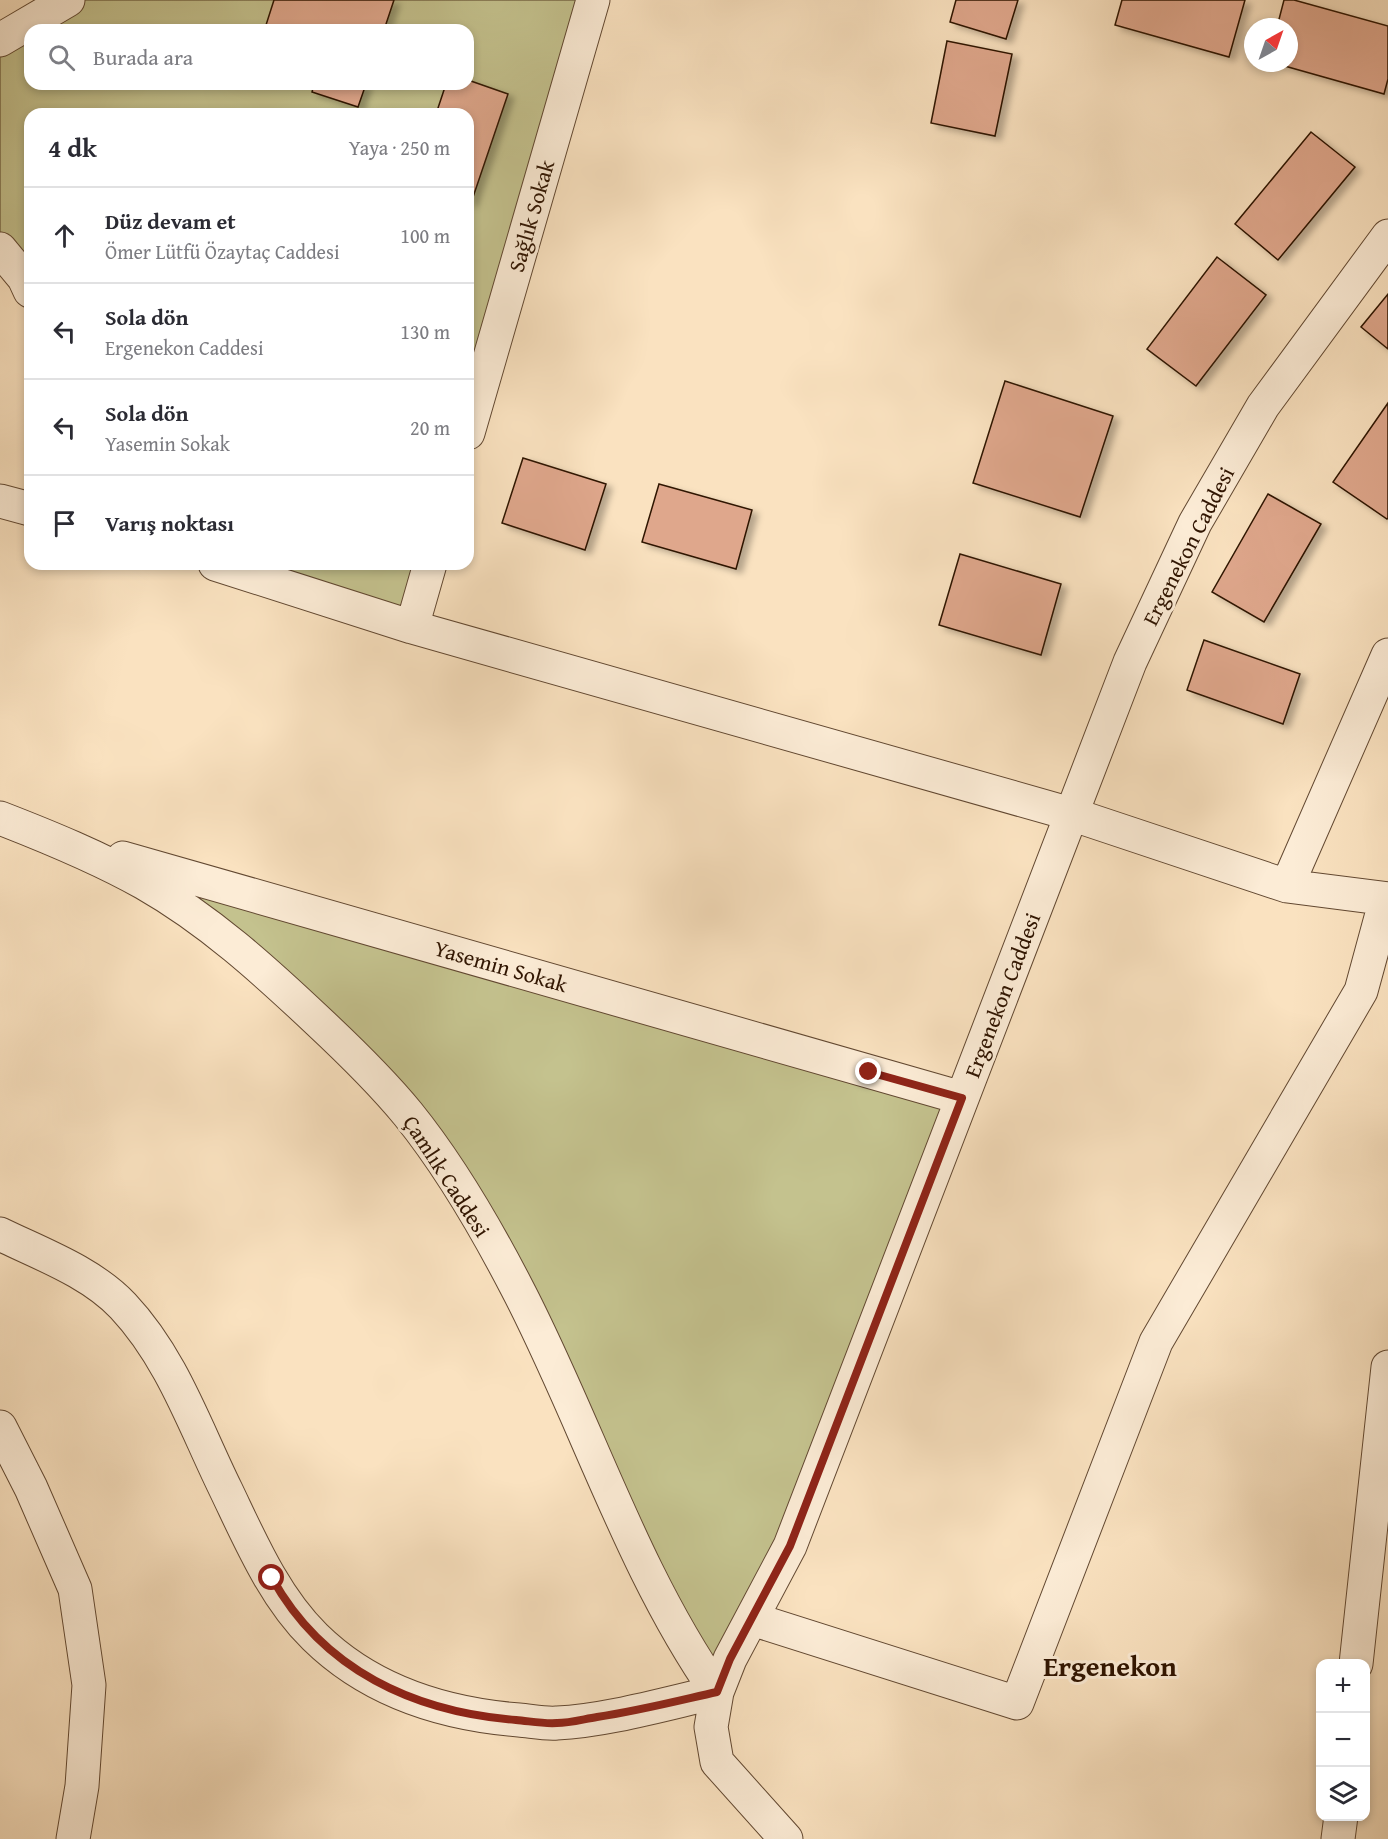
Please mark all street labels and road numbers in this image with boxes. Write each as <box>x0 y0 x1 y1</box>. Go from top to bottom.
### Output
street label: Sağlık Sokak <box>500 155 562 276</box>
street label: Ergenekon Caddesi <box>1134 461 1242 631</box>
street label: Ergenekon Caddesi <box>956 908 1048 1082</box>
street label: Yasemin Sokak <box>431 932 572 1001</box>
street label: Çamlık Caddesi <box>396 1109 498 1243</box>

